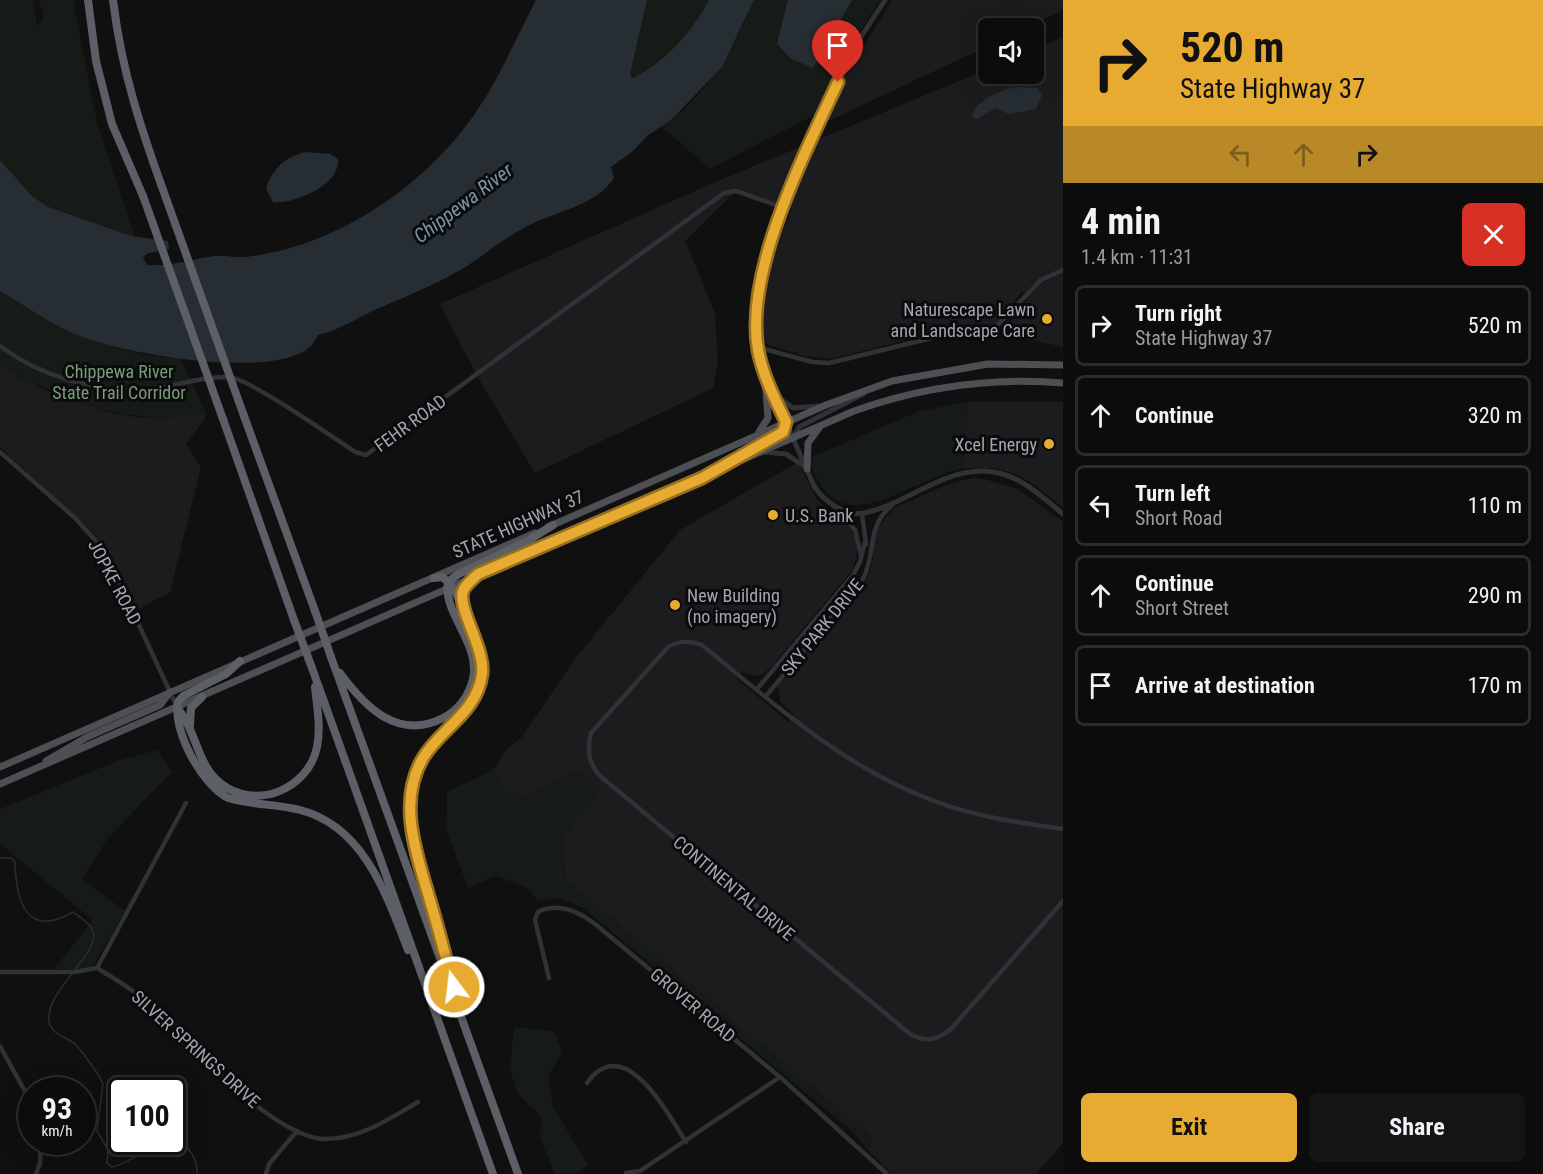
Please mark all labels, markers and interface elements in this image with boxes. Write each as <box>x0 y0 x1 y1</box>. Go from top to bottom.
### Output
map controls <box>978 18 1044 84</box>
button: sound <box>978 18 1044 84</box>
pin <box>812 20 863 82</box>
text: 520 m <box>1180 23 1285 72</box>
icon: right <box>1081 24 1159 102</box>
icon: arrive <box>821 29 854 62</box>
text: State Highway 37 <box>1180 73 1365 105</box>
icon: left <box>1224 138 1257 171</box>
icon: ahead <box>1287 138 1320 171</box>
icon: right <box>1350 138 1383 171</box>
water label: Chippewa River <box>409 157 518 248</box>
text: 4 min <box>1081 201 1161 243</box>
button: close <box>1462 203 1525 266</box>
text: 1.4 km · 11:31 <box>1081 245 1193 269</box>
place label: Naturescape Lawn and Landscape Care <box>891 299 1035 341</box>
text: Turn right <box>1135 301 1222 326</box>
icon: right <box>1084 309 1117 342</box>
marker: Naturescape Lawn and Landscape Care <box>1040 312 1054 326</box>
text: 520 m <box>1468 313 1522 338</box>
text: State Highway 37 <box>1135 326 1272 350</box>
park label: Chippewa River State Trail Corridor <box>52 361 186 403</box>
street label: FEHR ROAD <box>370 390 450 456</box>
icon: ahead <box>1084 399 1117 432</box>
text: Continue <box>1135 403 1214 428</box>
text: 320 m <box>1468 403 1522 428</box>
place label: Xcel Energy <box>954 434 1037 455</box>
marker: Xcel Energy <box>1042 437 1056 451</box>
text: Turn left <box>1135 481 1210 506</box>
street label: STATE HIGHWAY 37 <box>449 486 587 562</box>
icon: left <box>1084 489 1117 522</box>
text: 110 m <box>1468 493 1522 518</box>
place label: U.S. Bank <box>785 505 853 526</box>
text: Short Road <box>1135 506 1222 530</box>
marker: U.S. Bank <box>766 508 780 522</box>
street label: JOPKE ROAD <box>84 536 146 628</box>
text: Continue <box>1135 571 1214 596</box>
street label: SKY PARK DRIVE <box>776 574 868 680</box>
icon: ahead <box>1084 579 1117 612</box>
text: 290 m <box>1468 583 1522 608</box>
place label: New Building (no imagery) <box>687 585 780 628</box>
text: Short Street <box>1135 596 1229 620</box>
marker: New Building (no imagery) <box>668 598 682 612</box>
icon: arrive <box>1084 669 1117 702</box>
text: Arrive at destination <box>1135 673 1315 698</box>
text: 170 m <box>1468 673 1522 698</box>
street label: CONTINENTAL DRIVE <box>669 831 799 945</box>
position arrow <box>422 955 486 1019</box>
street label: GROVER ROAD <box>646 963 740 1047</box>
street label: SILVER SPRINGS DRIVE <box>127 986 265 1112</box>
speed limit sign: 100 <box>108 1077 186 1155</box>
text: 93 <box>42 1091 72 1126</box>
button: Exit <box>1081 1093 1297 1162</box>
button: Share <box>1309 1093 1525 1162</box>
text: km/h <box>42 1122 72 1140</box>

